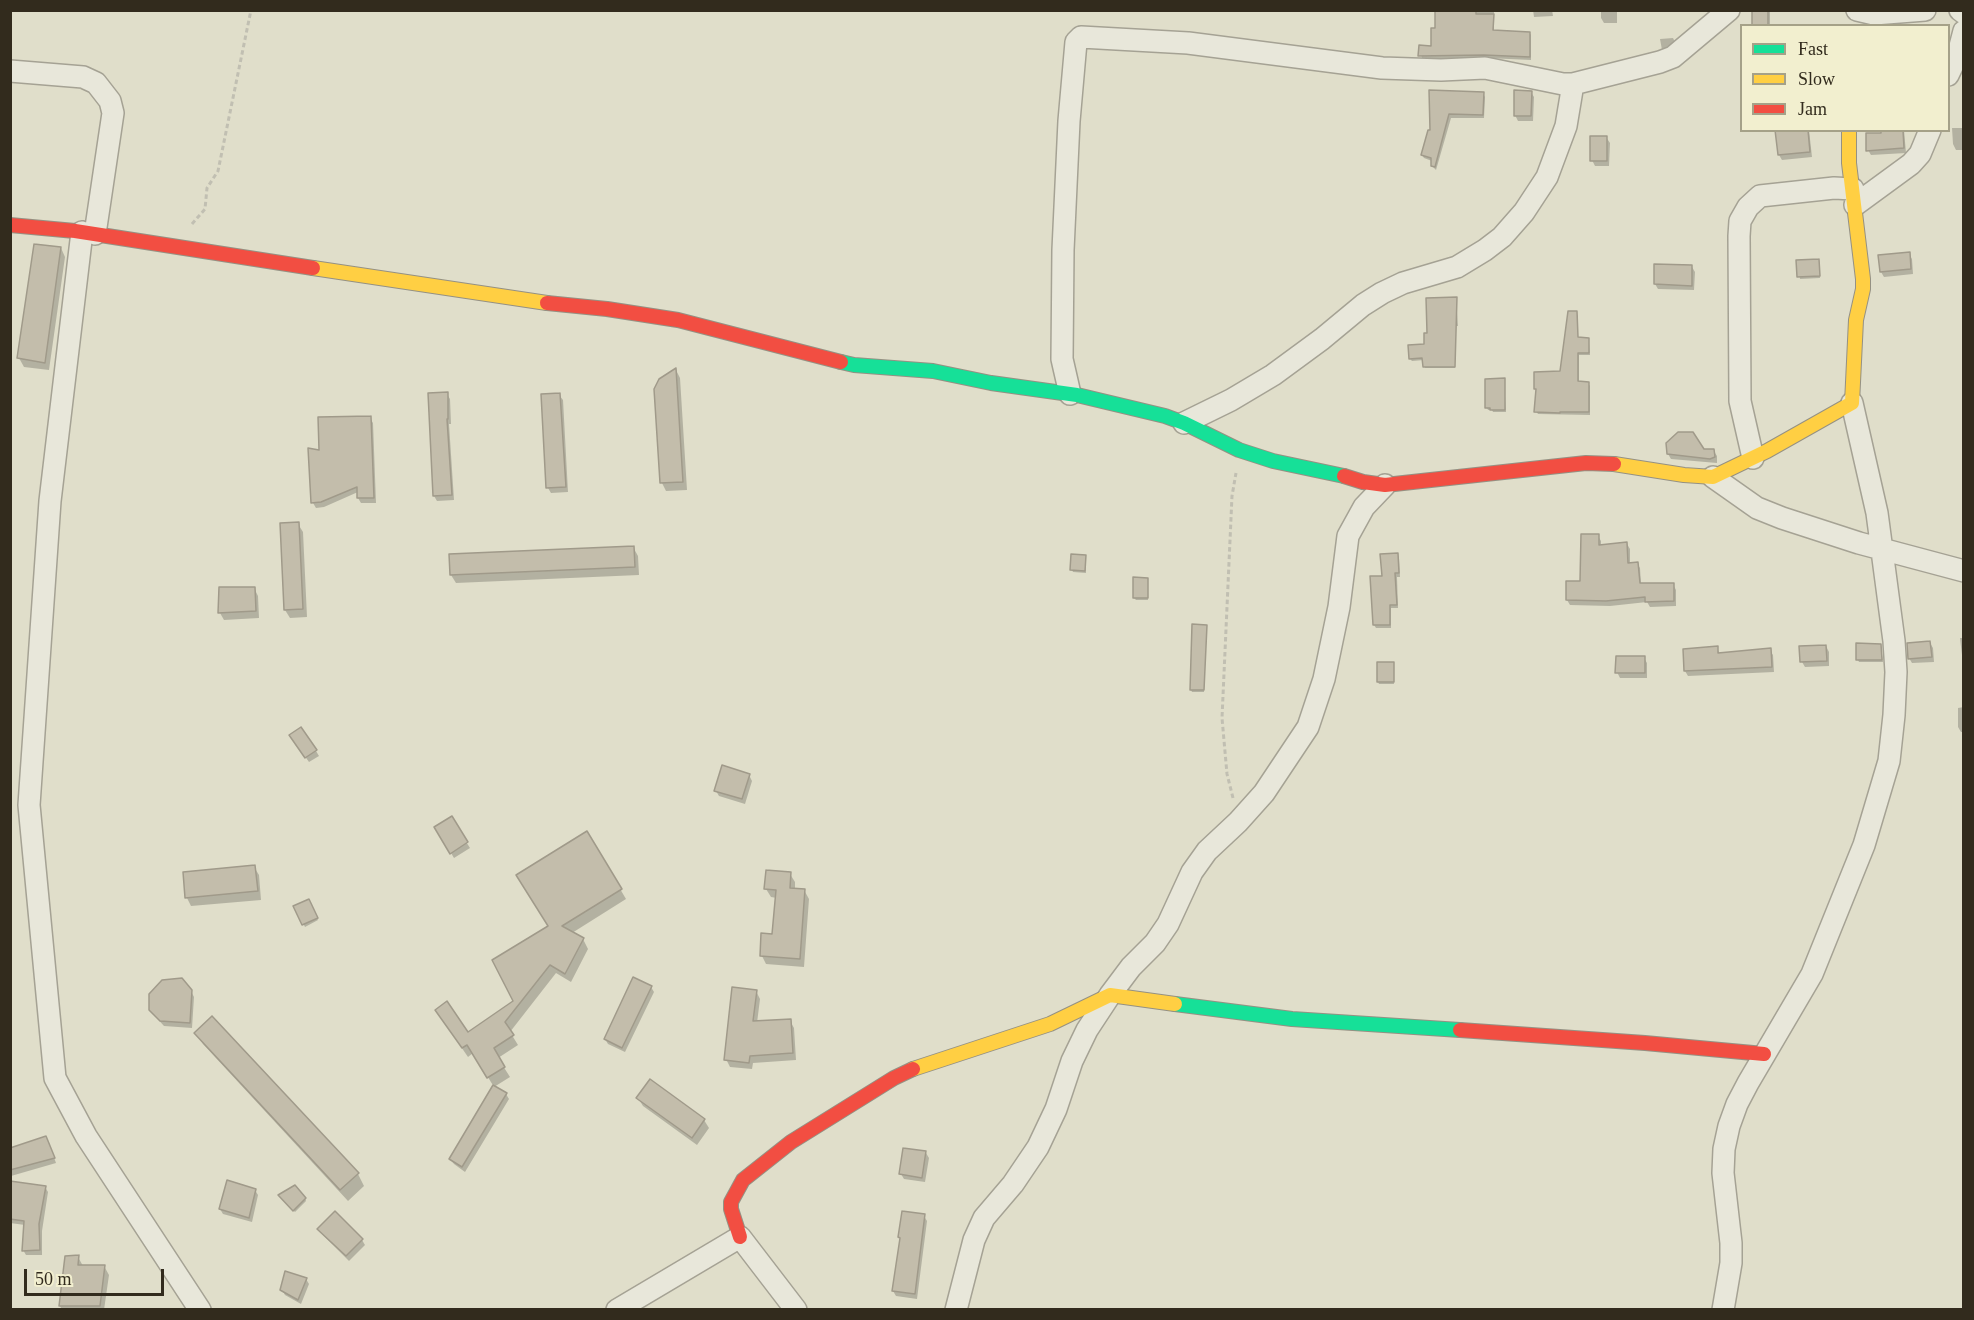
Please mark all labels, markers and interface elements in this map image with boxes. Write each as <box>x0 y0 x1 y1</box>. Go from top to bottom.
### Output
legend <box>1740 24 1950 132</box>
text: Fast <box>1798 39 1828 59</box>
text: Slow <box>1798 69 1835 89</box>
text: Jam <box>1798 99 1827 119</box>
scale bar <box>27 1257 166 1295</box>
text: 50 m <box>35 1269 72 1289</box>

